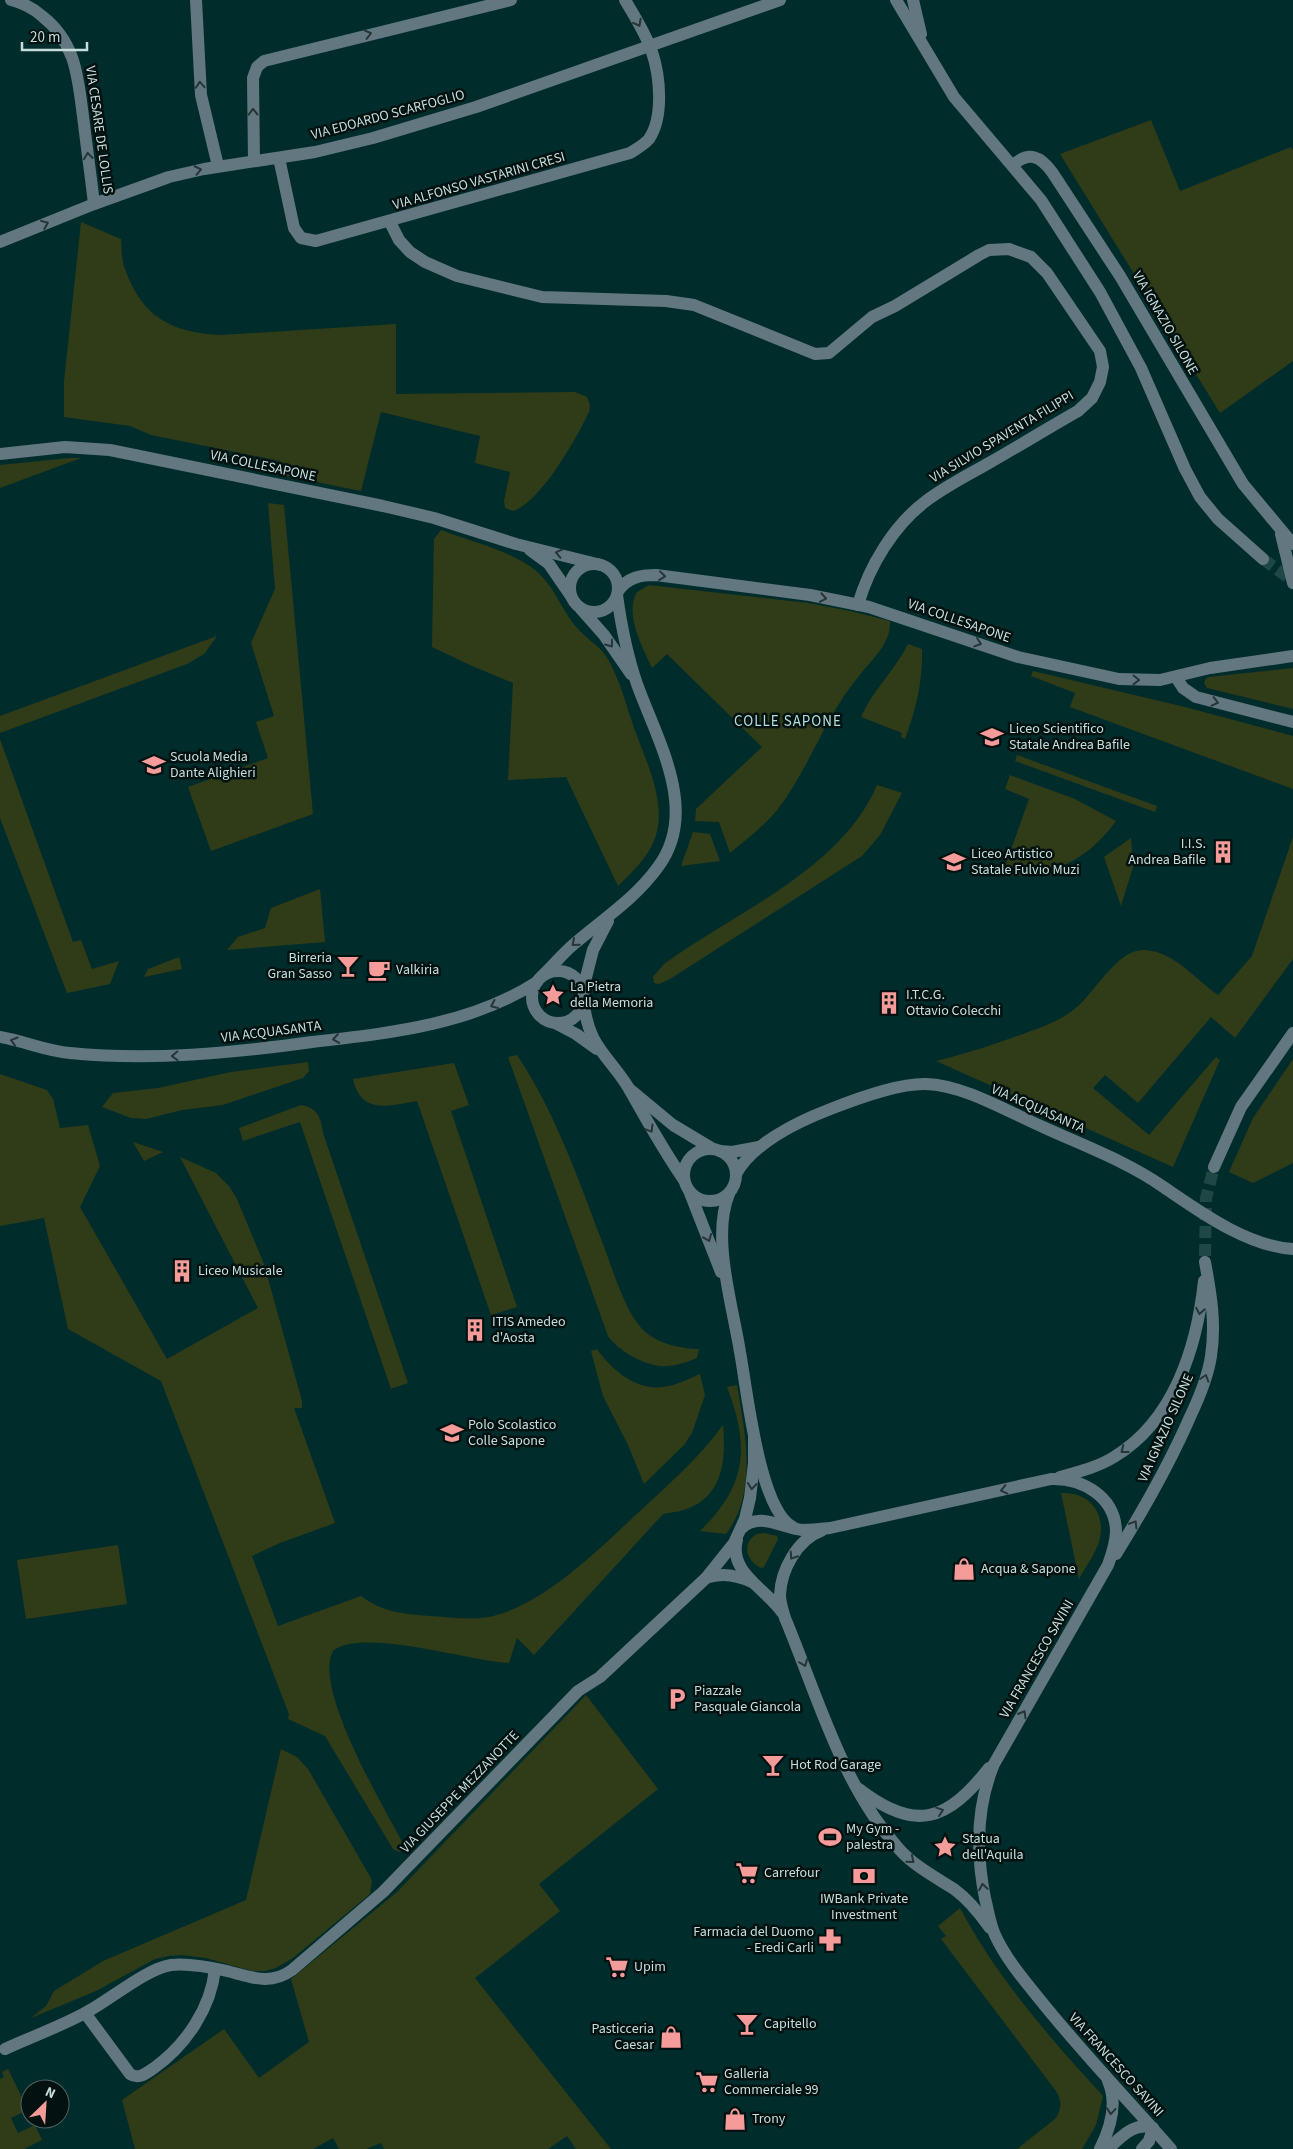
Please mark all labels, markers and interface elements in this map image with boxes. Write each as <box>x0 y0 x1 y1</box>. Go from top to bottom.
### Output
one-way arrow <box>632 17 642 26</box>
scale bar <box>22 20 88 52</box>
text: 20 m <box>30 27 60 48</box>
one-way arrow <box>363 29 372 40</box>
street label: VIA CESARE DE LOLLIS <box>80 65 118 195</box>
one-way arrow <box>195 80 206 88</box>
street label: VIA EDOARDO SCARFOGLIO <box>309 85 467 145</box>
one-way arrow <box>248 108 258 116</box>
street label: VIA ALFONSO VASTARINI CRESI <box>390 147 568 215</box>
one-way arrow <box>83 151 94 159</box>
one-way arrow <box>194 165 203 176</box>
one-way arrow <box>40 220 49 230</box>
street label: VIA IGNAZIO SILONE <box>1127 267 1203 379</box>
street label: VIA SILVIO SPAVENTA FILIPPI <box>926 386 1078 488</box>
street label: VIA COLLESAPONE <box>208 445 318 487</box>
one-way arrow <box>554 549 563 559</box>
one-way arrow <box>658 570 666 581</box>
one-way arrow <box>818 592 827 602</box>
street label: VIA COLLESAPONE <box>905 594 1013 648</box>
one-way arrow <box>974 637 982 647</box>
one-way arrow <box>604 638 613 648</box>
one-way arrow <box>1132 675 1140 685</box>
one-way arrow <box>1210 696 1219 707</box>
district label: COLLE SAPONE <box>734 711 842 732</box>
place label: Liceo Scientifico Statale Andrea Bafile <box>1009 719 1130 755</box>
school or university icon: Liceo Scientifico Statale Andrea Bafile <box>979 724 1005 750</box>
place label: Scuola Media Dante Alighieri <box>170 747 256 783</box>
school or university icon: Scuola Media Dante Alighieri <box>141 752 167 778</box>
place label: I.I.S. Andrea Bafile <box>1128 834 1206 870</box>
building icon: I.I.S. Andrea Bafile <box>1210 839 1236 865</box>
place label: Liceo Artistico Statale Fulvio Muzi <box>971 844 1080 880</box>
school or university icon: Liceo Artistico Statale Fulvio Muzi <box>941 849 967 875</box>
one-way arrow <box>572 937 581 946</box>
place label: Birreria Gran Sasso <box>267 948 332 984</box>
bar icon: Birreria Gran Sasso <box>335 953 361 979</box>
cafe icon: Valkiria <box>366 957 392 983</box>
place label: Valkiria <box>396 960 439 980</box>
place label: La Pietra della Memoria <box>570 977 653 1013</box>
place icon: La Pietra della Memoria <box>540 982 566 1008</box>
place label: I.T.C.G. Ottavio Colecchi <box>906 985 1001 1021</box>
building icon: I.T.C.G. Ottavio Colecchi <box>876 990 902 1016</box>
one-way arrow <box>490 998 499 1009</box>
street label: VIA ACQUASANTA <box>220 1016 323 1048</box>
one-way arrow <box>332 1033 340 1044</box>
one-way arrow <box>10 1036 19 1046</box>
one-way arrow <box>171 1051 178 1061</box>
street label: VIA ACQUASANTA <box>988 1079 1088 1139</box>
one-way arrow <box>644 1123 654 1132</box>
one-way arrow <box>701 1233 712 1242</box>
building icon: Liceo Musicale <box>169 1258 195 1284</box>
place label: Liceo Musicale <box>198 1261 283 1281</box>
one-way arrow <box>1195 1306 1205 1315</box>
place label: ITIS Amedeo d'Aosta <box>492 1312 566 1348</box>
building icon: ITIS Amedeo d'Aosta <box>462 1317 488 1343</box>
street label: VIA IGNAZIO SILONE <box>1133 1371 1199 1485</box>
one-way arrow <box>1200 1375 1210 1383</box>
place label: Polo Scolastico Colle Sapone <box>468 1415 556 1451</box>
school or university icon: Polo Scolastico Colle Sapone <box>439 1420 465 1446</box>
one-way arrow <box>1120 1444 1130 1453</box>
one-way arrow <box>747 1482 758 1490</box>
one-way arrow <box>999 1484 1008 1495</box>
one-way arrow <box>1128 1521 1138 1530</box>
one-way arrow <box>790 1551 799 1560</box>
shop icon: Acqua & Sapone <box>951 1556 977 1582</box>
place label: Acqua & Sapone <box>981 1559 1076 1579</box>
street label: VIA FRANCESCO SAVINI <box>995 1596 1079 1722</box>
one-way arrow <box>798 1658 808 1667</box>
place label: Piazzale Pasquale Giancola <box>694 1681 801 1717</box>
parking icon: Piazzale Pasquale Giancola <box>664 1686 690 1712</box>
one-way arrow <box>1016 1710 1026 1719</box>
street label: VIA GIUSEPPE MEZZANOTTE <box>396 1726 524 1858</box>
bar icon: Hot Rod Garage <box>760 1752 786 1778</box>
place label: Hot Rod Garage <box>790 1755 881 1775</box>
one-way arrow <box>935 1807 944 1817</box>
place label: My Gym - palestra <box>846 1819 899 1855</box>
sports icon: My Gym - palestra <box>817 1824 843 1850</box>
place label: Statua dell'Aquila <box>962 1829 1024 1865</box>
place icon: Statua dell'Aquila <box>932 1834 958 1860</box>
one-way arrow <box>905 1855 914 1863</box>
supermarket icon: Carrefour <box>734 1860 760 1886</box>
place label: Carrefour <box>764 1863 820 1883</box>
bank icon: IWBank Private Investment <box>851 1863 877 1889</box>
one-way arrow <box>979 1883 989 1891</box>
place label: IWBank Private Investment <box>820 1889 908 1925</box>
place label: Farmacia del Duomo - Eredi Carli <box>693 1922 814 1958</box>
pharmacy icon: Farmacia del Duomo - Eredi Carli <box>817 1927 843 1953</box>
supermarket icon: Upim <box>604 1954 630 1980</box>
place label: Upim <box>634 1957 666 1977</box>
street label: VIA FRANCESCO SAVINI <box>1064 2009 1168 2121</box>
bar icon: Capitello <box>734 2011 760 2037</box>
place label: Capitello <box>764 2014 816 2034</box>
place label: Pasticceria Caesar <box>591 2019 654 2055</box>
shop icon: Pasticceria Caesar <box>658 2024 684 2050</box>
place label: Galleria Commerciale 99 <box>724 2064 819 2100</box>
supermarket icon: Galleria Commerciale 99 <box>694 2069 720 2095</box>
north arrow <box>20 2079 70 2129</box>
text: N <box>42 2082 59 2104</box>
shop icon: Trony <box>722 2106 748 2132</box>
one-way arrow <box>1106 2107 1117 2115</box>
place label: Trony <box>752 2109 786 2129</box>

